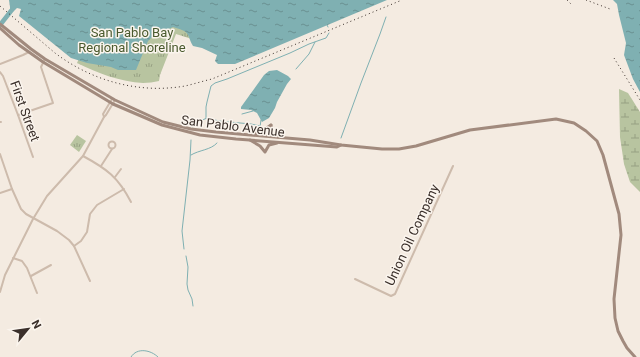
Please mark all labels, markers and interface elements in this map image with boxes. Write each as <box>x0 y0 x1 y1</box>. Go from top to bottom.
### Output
park label: San Pablo Bay Regional Shoreline <box>78 25 186 55</box>
street label: First Street <box>7 79 43 143</box>
street label: San Pablo Avenue <box>180 112 286 140</box>
street label: Union Oil Company <box>382 182 442 288</box>
north arrow <box>8 309 48 349</box>
text: N <box>29 318 44 331</box>

